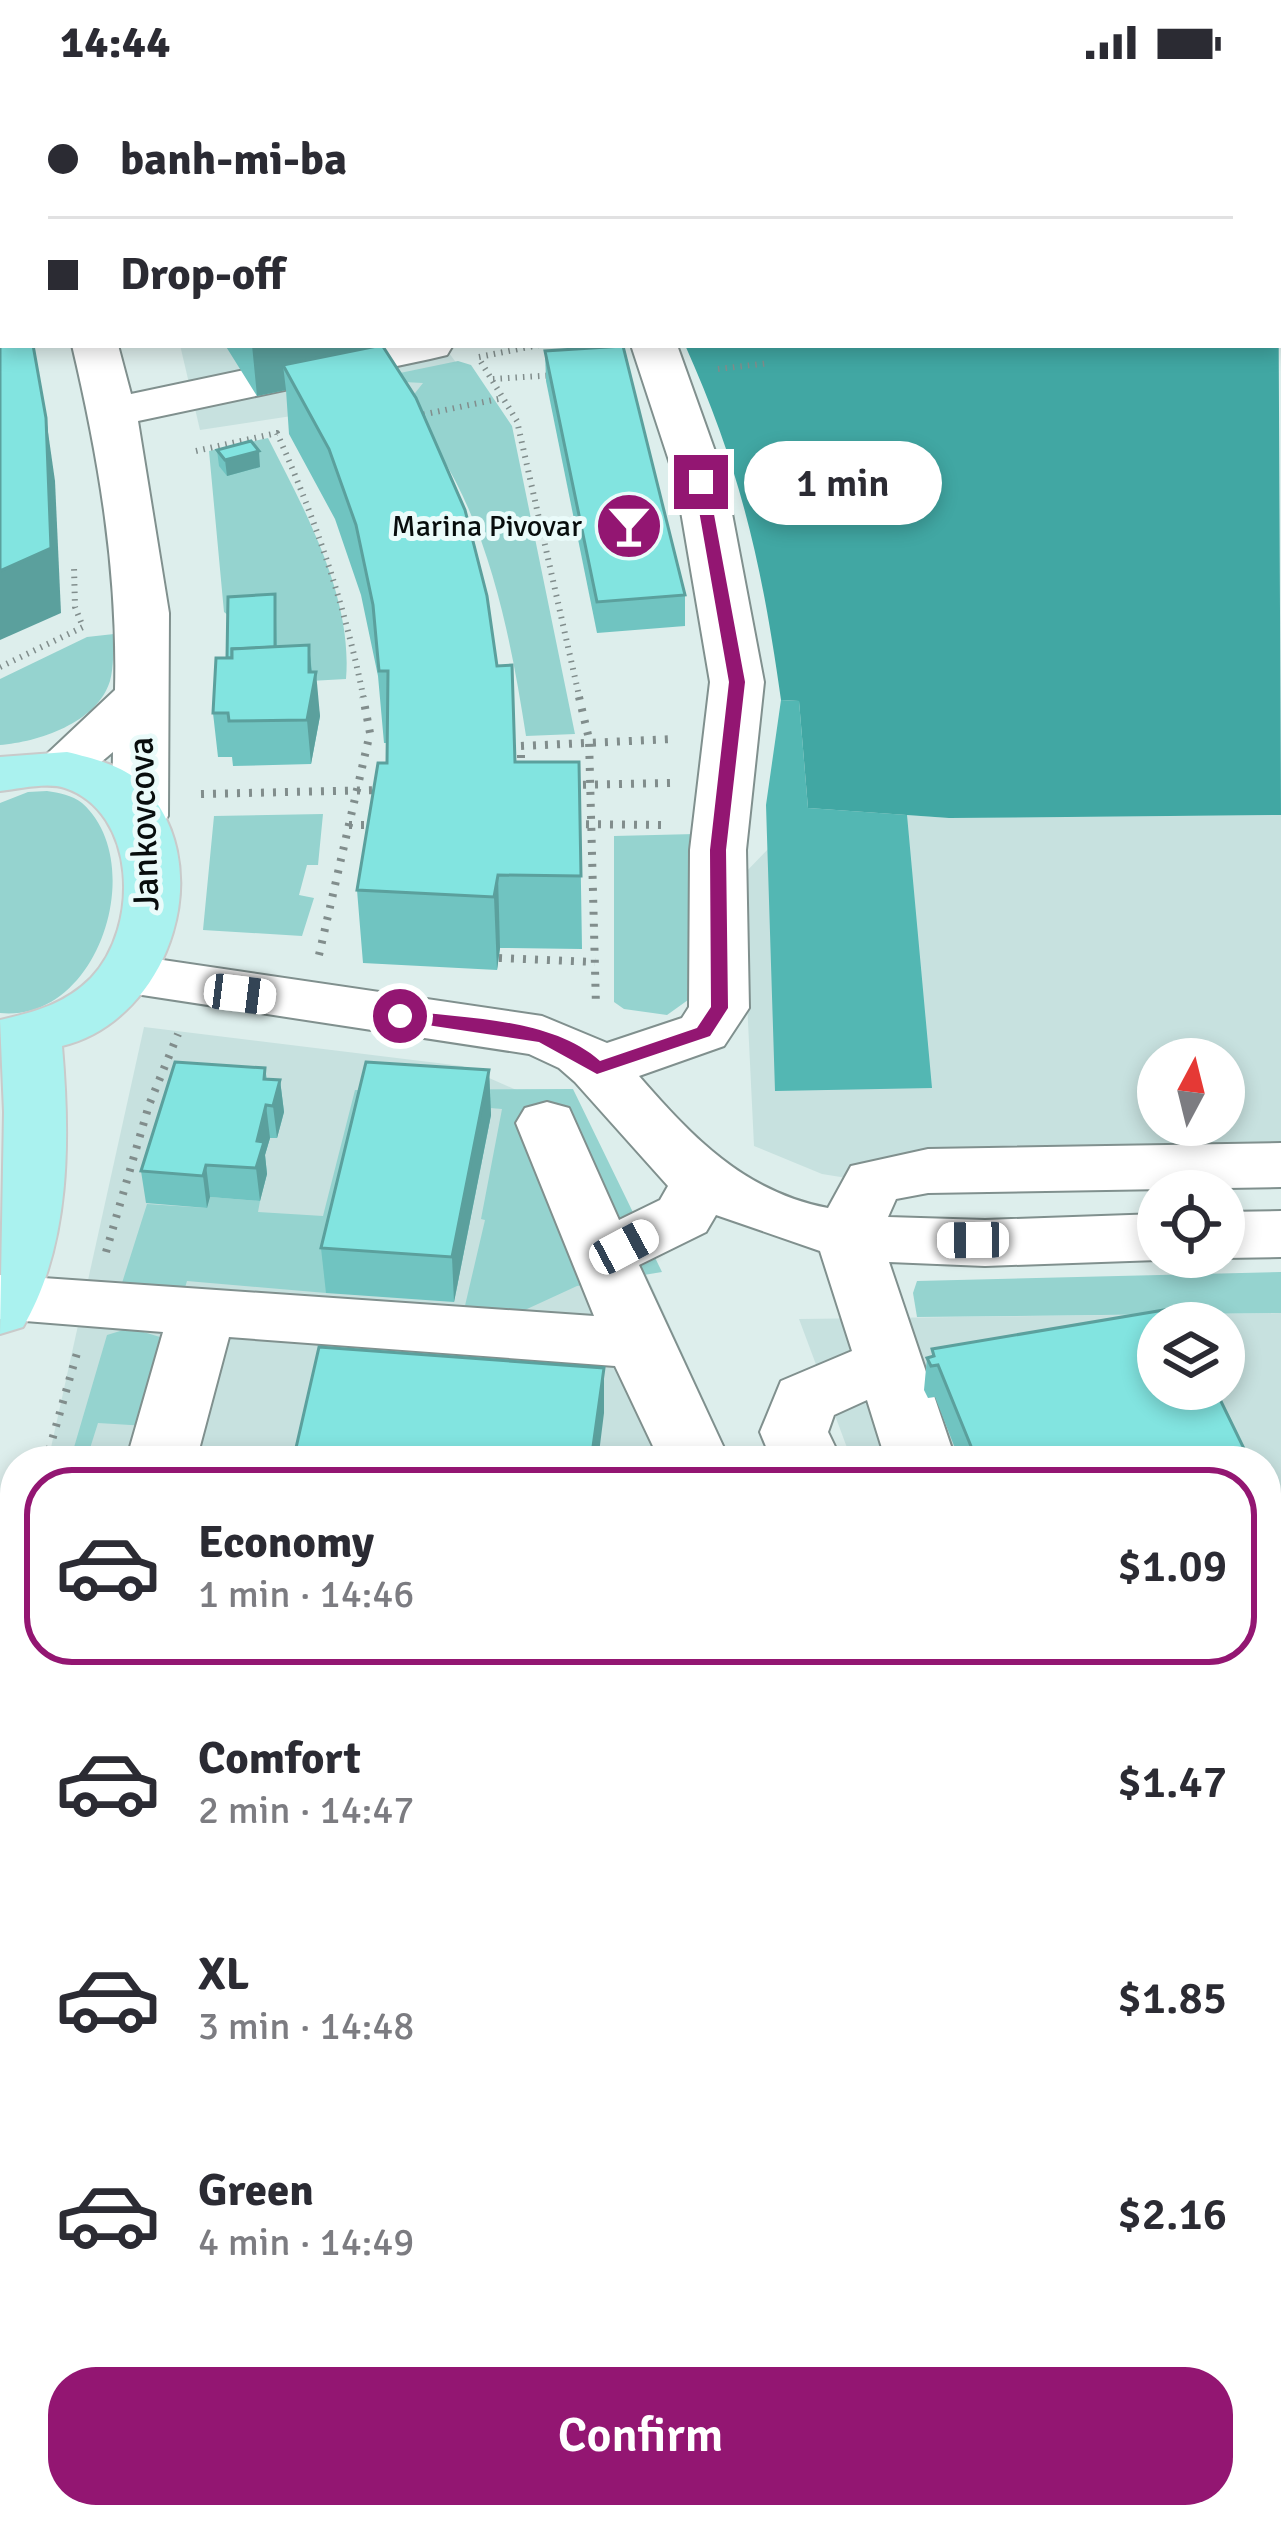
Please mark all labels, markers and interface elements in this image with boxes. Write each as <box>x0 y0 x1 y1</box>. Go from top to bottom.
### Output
text: 14:44 <box>60 15 170 70</box>
text: banh-mi-ba <box>120 132 347 187</box>
text: Drop-off <box>120 247 285 302</box>
callout: 1 min <box>743 440 941 524</box>
route end <box>674 455 728 509</box>
text: 1 min <box>796 459 890 507</box>
bar icon: Marina Pivovar <box>594 491 664 561</box>
place label: Marina Pivovar <box>391 508 582 545</box>
street label: Jankovcova <box>118 736 170 912</box>
car <box>202 972 278 1016</box>
route start <box>373 989 427 1043</box>
north arrow <box>1137 1038 1245 1146</box>
map controls <box>1137 1038 1245 1410</box>
button: locate <box>1137 1170 1245 1278</box>
car <box>584 1214 664 1280</box>
car <box>937 1221 1009 1259</box>
button: layers <box>1137 1302 1245 1410</box>
icon: car <box>54 1512 162 1620</box>
text: Economy <box>198 1515 374 1570</box>
text: $1.09 <box>1117 1539 1227 1594</box>
text: 1 min · 14:46 <box>198 1570 414 1618</box>
icon: car <box>54 1728 162 1836</box>
text: Comfort <box>198 1731 361 1786</box>
text: $1.47 <box>1117 1755 1227 1810</box>
text: 2 min · 14:47 <box>198 1786 414 1834</box>
icon: car <box>54 1944 162 2052</box>
text: XL <box>198 1947 249 2002</box>
text: $1.85 <box>1117 1971 1227 2026</box>
text: 3 min · 14:48 <box>198 2002 414 2050</box>
icon: car <box>54 2160 162 2268</box>
text: Green <box>198 2163 314 2218</box>
text: $2.16 <box>1117 2187 1227 2242</box>
text: 4 min · 14:49 <box>198 2218 414 2266</box>
button: Confirm <box>48 2367 1233 2505</box>

